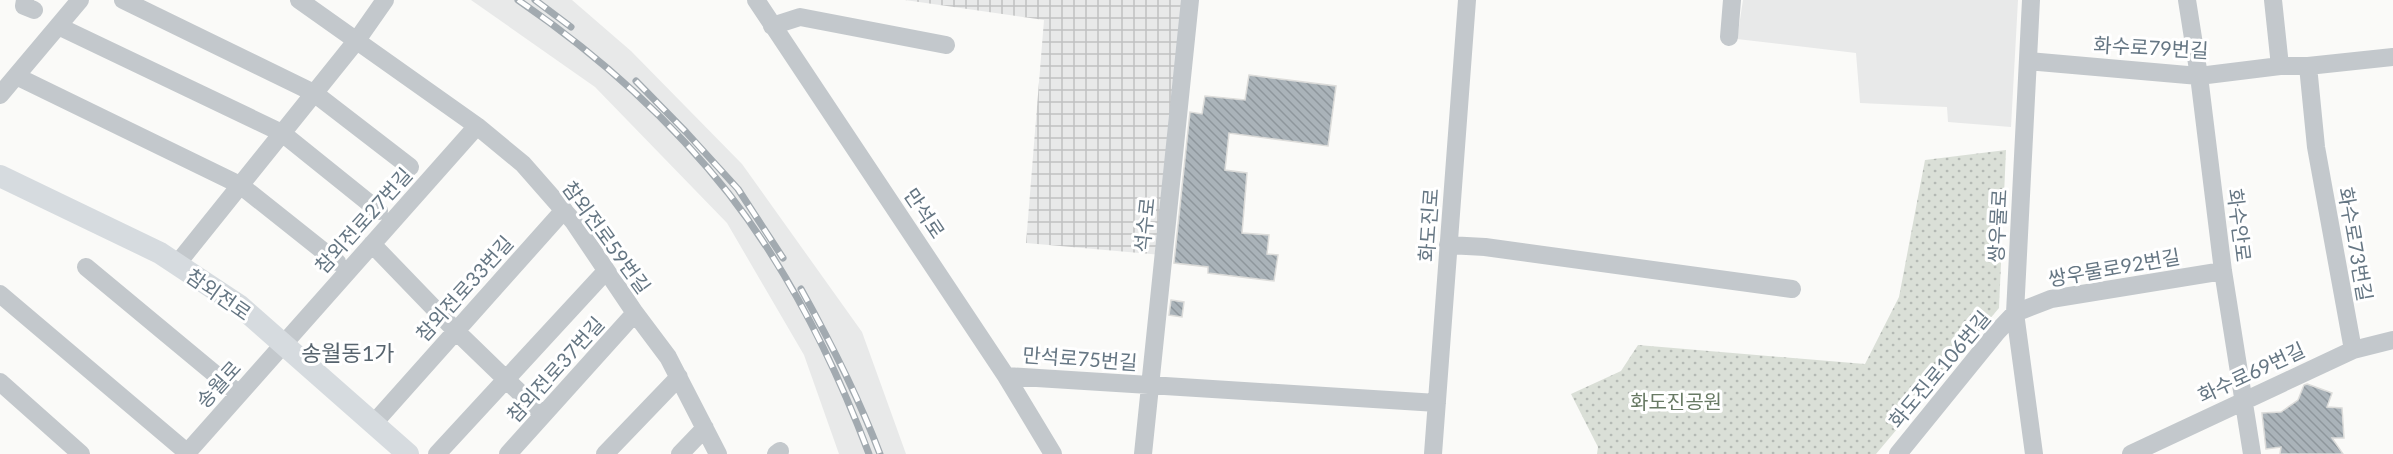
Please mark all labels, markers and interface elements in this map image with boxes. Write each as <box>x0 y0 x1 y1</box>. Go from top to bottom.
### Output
street label: 화수로79번길 <box>2093 32 2209 62</box>
street label: 참외전로27번길 <box>309 162 417 278</box>
street label: 참외전로59번길 <box>558 176 656 298</box>
street label: 만석로 <box>900 183 950 243</box>
street label: 화수로73번길 <box>2334 185 2378 303</box>
street label: 화도진로 <box>1413 187 1443 263</box>
street label: 화수안로 <box>2224 187 2256 263</box>
street label: 쌍우물로 <box>1983 189 2011 263</box>
street label: 석수로 <box>1129 196 1159 254</box>
street label: 참외전로33번길 <box>410 230 518 346</box>
street label: 쌍우물로92번길 <box>2046 244 2182 290</box>
street label: 참외전로 <box>182 263 256 325</box>
street label: 화도진로106번길 <box>1883 306 1995 432</box>
street label: 참외전로37번길 <box>501 311 609 427</box>
street label: 화수로69번길 <box>2194 337 2308 407</box>
district label: 송월동1가 <box>301 339 395 366</box>
street label: 만석로75번길 <box>1022 342 1138 374</box>
street label: 송월로 <box>191 355 245 413</box>
park label: 화도진공원 <box>1630 389 1722 413</box>

